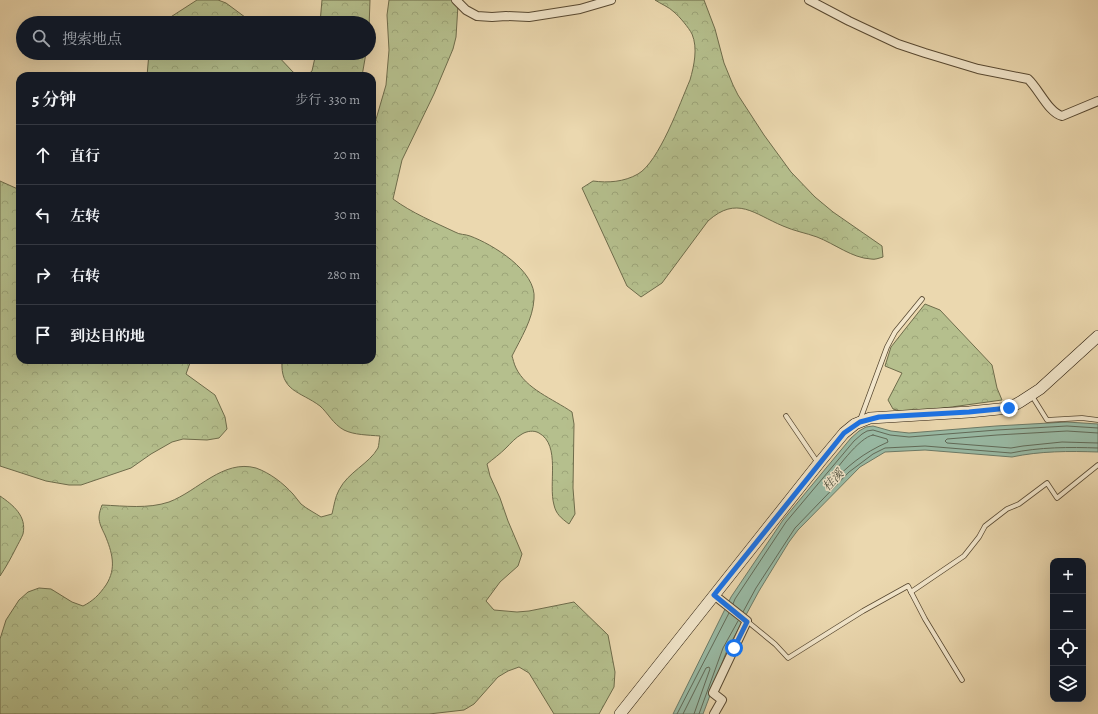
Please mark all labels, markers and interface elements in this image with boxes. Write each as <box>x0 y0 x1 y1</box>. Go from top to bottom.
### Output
search box <box>16 16 376 60</box>
icon: search <box>30 27 52 49</box>
text: 搜索地点 <box>62 29 122 49</box>
text: 5 分钟 <box>32 88 76 111</box>
text: 步行 · 330 m <box>295 91 360 108</box>
icon: ahead <box>32 144 54 166</box>
text: 直行 <box>70 146 100 166</box>
text: 20 m <box>334 146 360 163</box>
icon: left <box>32 204 54 226</box>
text: 左转 <box>70 206 100 226</box>
text: 30 m <box>334 206 360 223</box>
icon: right <box>32 264 54 286</box>
text: 右转 <box>70 266 100 286</box>
text: 280 m <box>327 266 360 283</box>
icon: arrive <box>32 324 54 346</box>
text: 到达目的地 <box>70 326 145 346</box>
route end <box>1000 399 1018 417</box>
water label: 桂溪 <box>819 464 848 494</box>
map controls <box>1050 558 1086 702</box>
button: + <box>1050 558 1086 594</box>
button: − <box>1050 594 1086 630</box>
button: locate <box>1050 630 1086 666</box>
route start <box>725 639 743 657</box>
button: layers <box>1050 666 1086 702</box>

